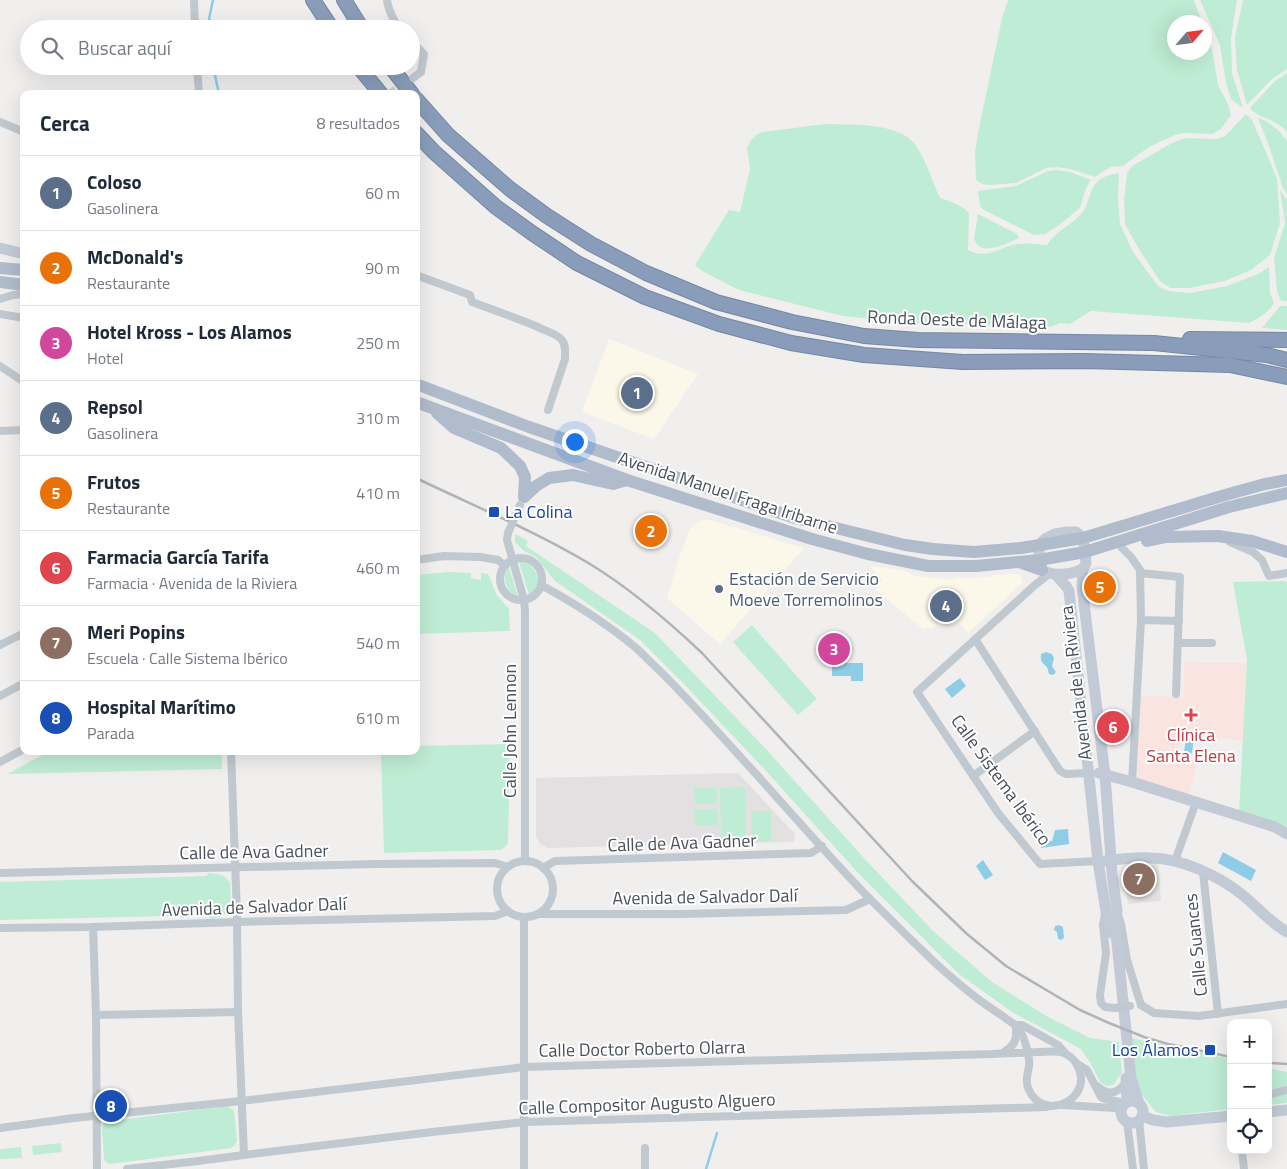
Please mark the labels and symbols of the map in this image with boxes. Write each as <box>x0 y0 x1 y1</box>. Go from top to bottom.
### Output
north arrow <box>1167 15 1212 60</box>
street label: Ronda Oeste de Málaga <box>867 303 1047 336</box>
pin: 1 <box>621 374 653 412</box>
your location <box>562 429 588 455</box>
street label: Avenida Manuel Fraga Iribarne <box>615 444 841 541</box>
place label: La Colina <box>505 498 573 525</box>
marker: La Colina <box>487 505 501 519</box>
pin: 2 <box>635 512 667 550</box>
place label: Estación de Servicio Moeve Torremolinos <box>729 565 883 613</box>
pin: 5 <box>1084 568 1116 606</box>
marker: Estación de Servicio Moeve Torremolinos <box>713 583 725 595</box>
pin: 4 <box>930 587 962 625</box>
street label: Avenida de la Riviera <box>1053 604 1098 762</box>
pin: 3 <box>818 630 850 668</box>
street label: Calle John Lennon <box>496 664 523 798</box>
pin: 6 <box>1097 708 1129 746</box>
marker: Clínica Santa Elena <box>1184 708 1198 722</box>
street label: Calle Sistema Ibérico <box>945 709 1058 851</box>
place label: Clínica Santa Elena <box>1146 721 1236 769</box>
street label: Calle de Ava Gadner <box>607 826 757 859</box>
street label: Calle de Ava Gadner <box>179 837 329 866</box>
pin: 7 <box>1123 860 1155 898</box>
street label: Avenida de Salvador Dalí <box>612 881 800 912</box>
street label: Avenida de Salvador Dalí <box>161 890 349 923</box>
street label: Calle Suances <box>1177 892 1214 998</box>
street label: Calle Doctor Roberto Olarra <box>538 1033 746 1064</box>
place label: Los Álamos <box>1112 1036 1199 1063</box>
marker: Los Álamos <box>1203 1043 1217 1057</box>
street label: Calle Compositor Augusto Alguero <box>518 1086 776 1121</box>
pin: 8 <box>95 1087 127 1125</box>

